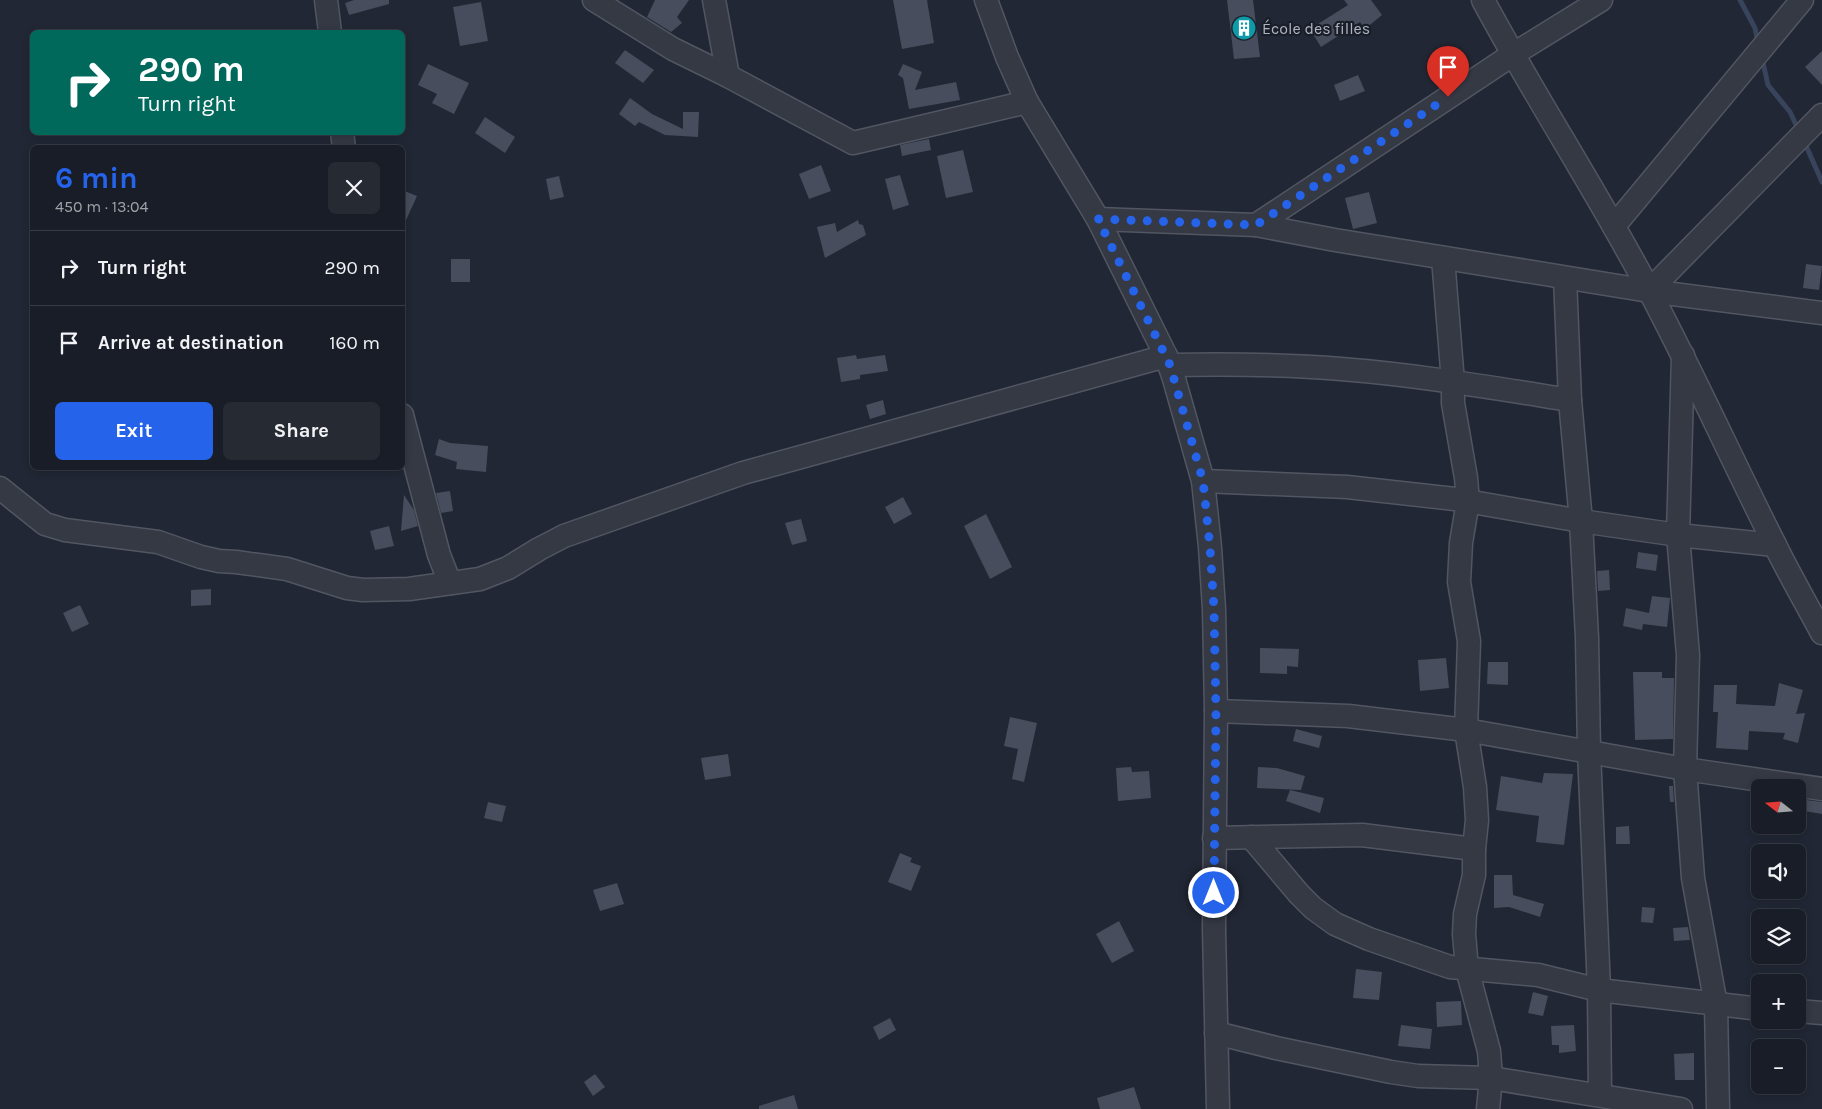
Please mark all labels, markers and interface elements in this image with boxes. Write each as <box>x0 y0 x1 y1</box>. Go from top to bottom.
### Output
building icon: École des filles <box>1231 15 1257 41</box>
place label: École des filles <box>1262 19 1370 38</box>
pin <box>1427 46 1469 97</box>
text: 290 m <box>138 49 245 90</box>
icon: right <box>55 50 120 115</box>
icon: arrive <box>1434 53 1462 81</box>
text: Turn right <box>138 91 236 117</box>
text: 6 min <box>55 160 138 196</box>
button: close <box>328 162 380 214</box>
text: 450 m · 13:04 <box>55 197 149 216</box>
icon: right <box>55 254 83 282</box>
text: Turn right <box>98 257 187 279</box>
text: 290 m <box>324 257 380 279</box>
icon: arrive <box>55 329 83 357</box>
text: Arrive at destination <box>98 332 284 354</box>
text: 160 m <box>329 332 380 354</box>
button: Exit <box>55 402 213 460</box>
button: Share <box>223 402 380 460</box>
north arrow <box>1751 779 1806 834</box>
map controls <box>1751 779 1806 1094</box>
button: sound <box>1751 844 1806 899</box>
position arrow <box>1187 866 1239 918</box>
button: layers <box>1751 909 1806 964</box>
button: + <box>1751 974 1806 1029</box>
button: − <box>1751 1039 1806 1094</box>

